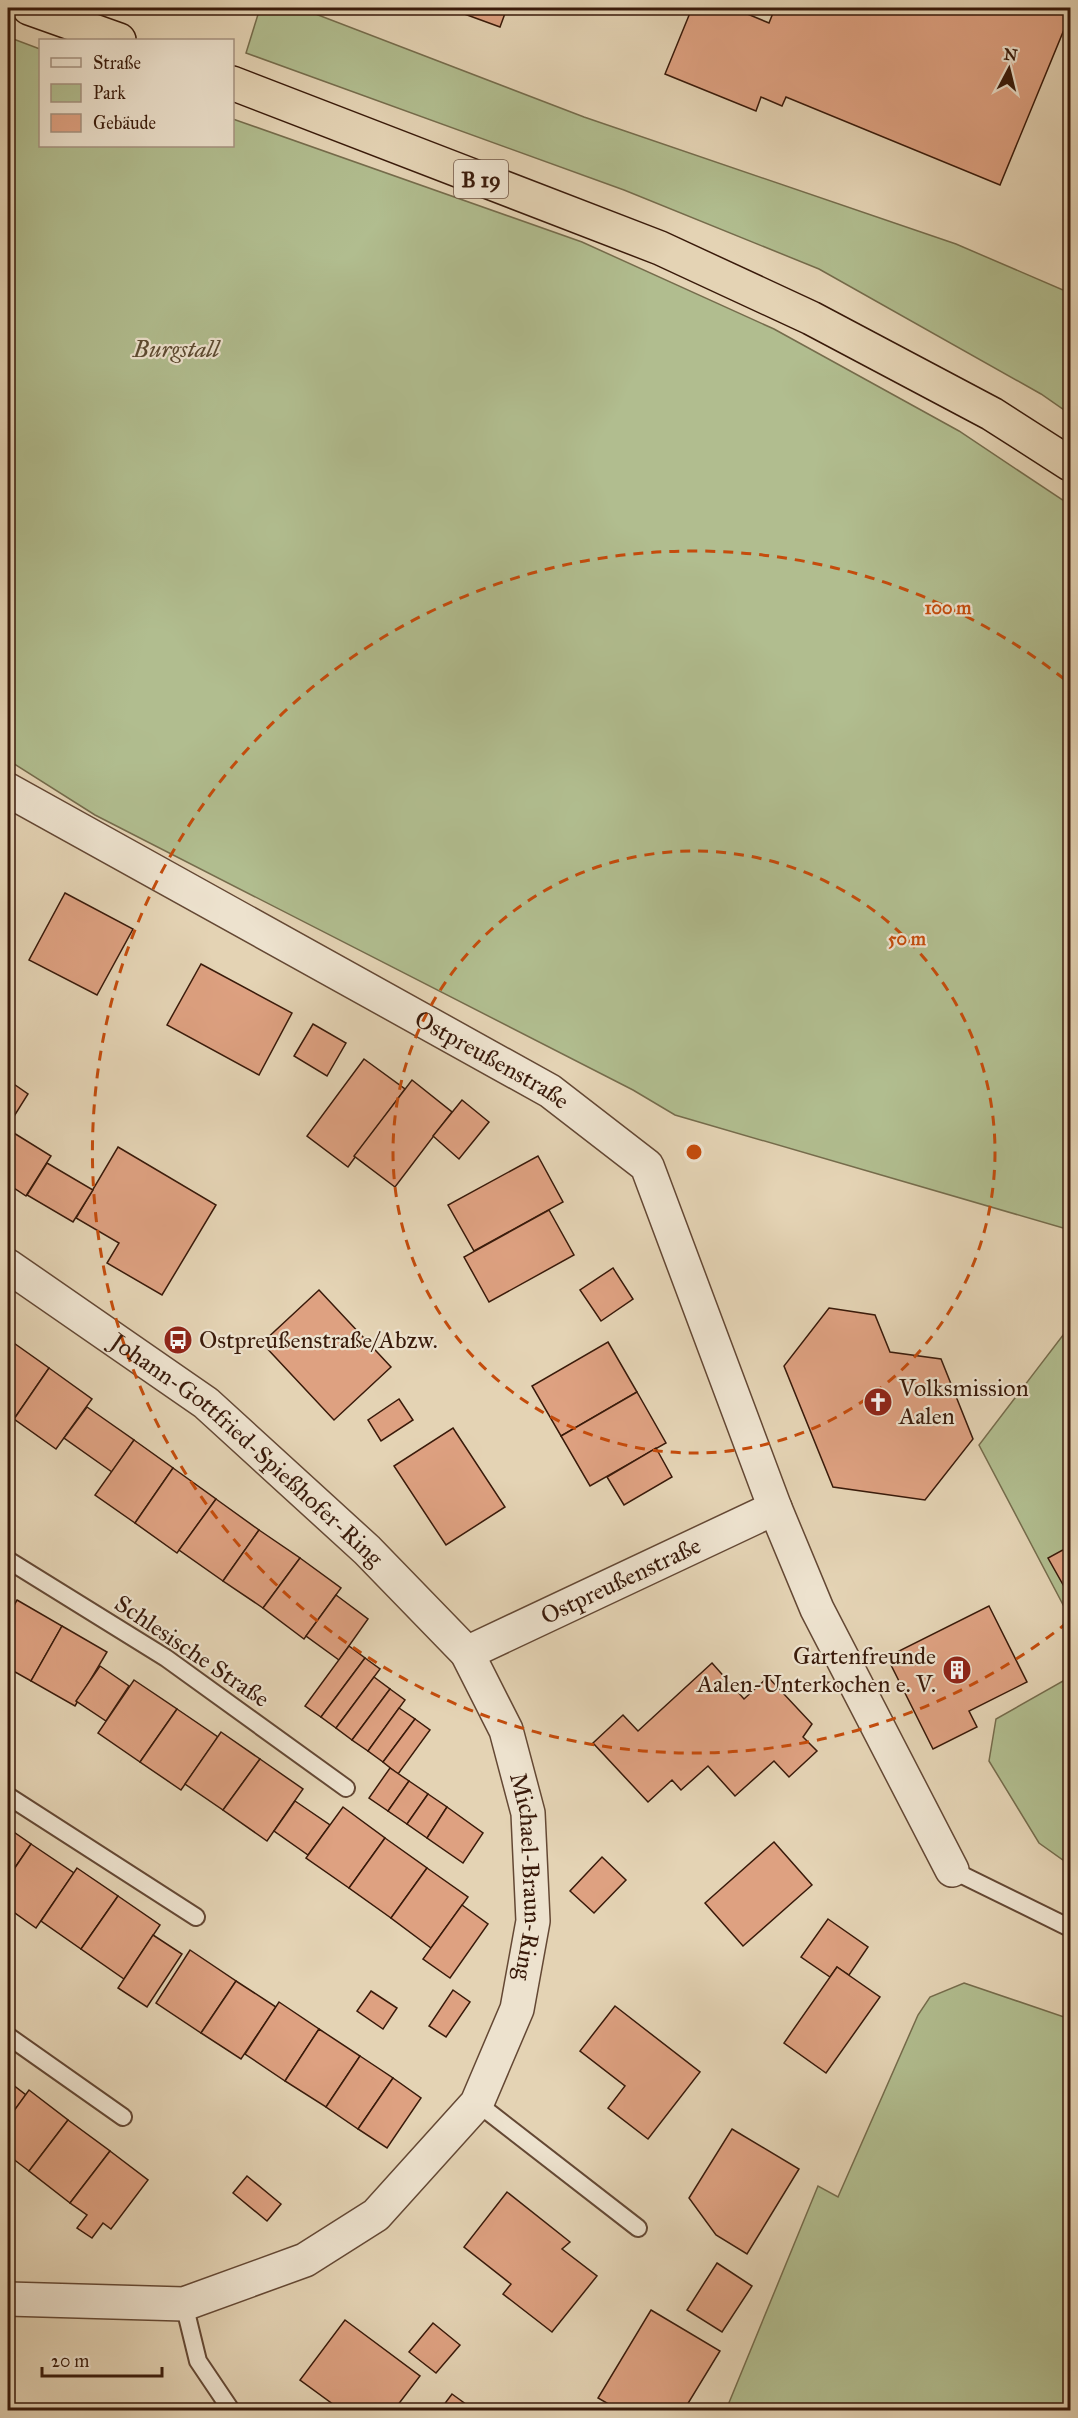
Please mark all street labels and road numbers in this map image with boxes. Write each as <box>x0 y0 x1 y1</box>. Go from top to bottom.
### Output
road number: B 19 <box>454 160 508 198</box>
street label: Ostpreußenstraße <box>409 1004 576 1116</box>
street label: Johann-Gottfried-Spießhofer-Ring <box>102 1325 390 1573</box>
street label: Ostpreußenstraße <box>536 1530 706 1631</box>
street label: Schlesische Straße <box>109 1588 275 1714</box>
street label: Michael-Braun-Ring <box>503 1769 548 1984</box>

